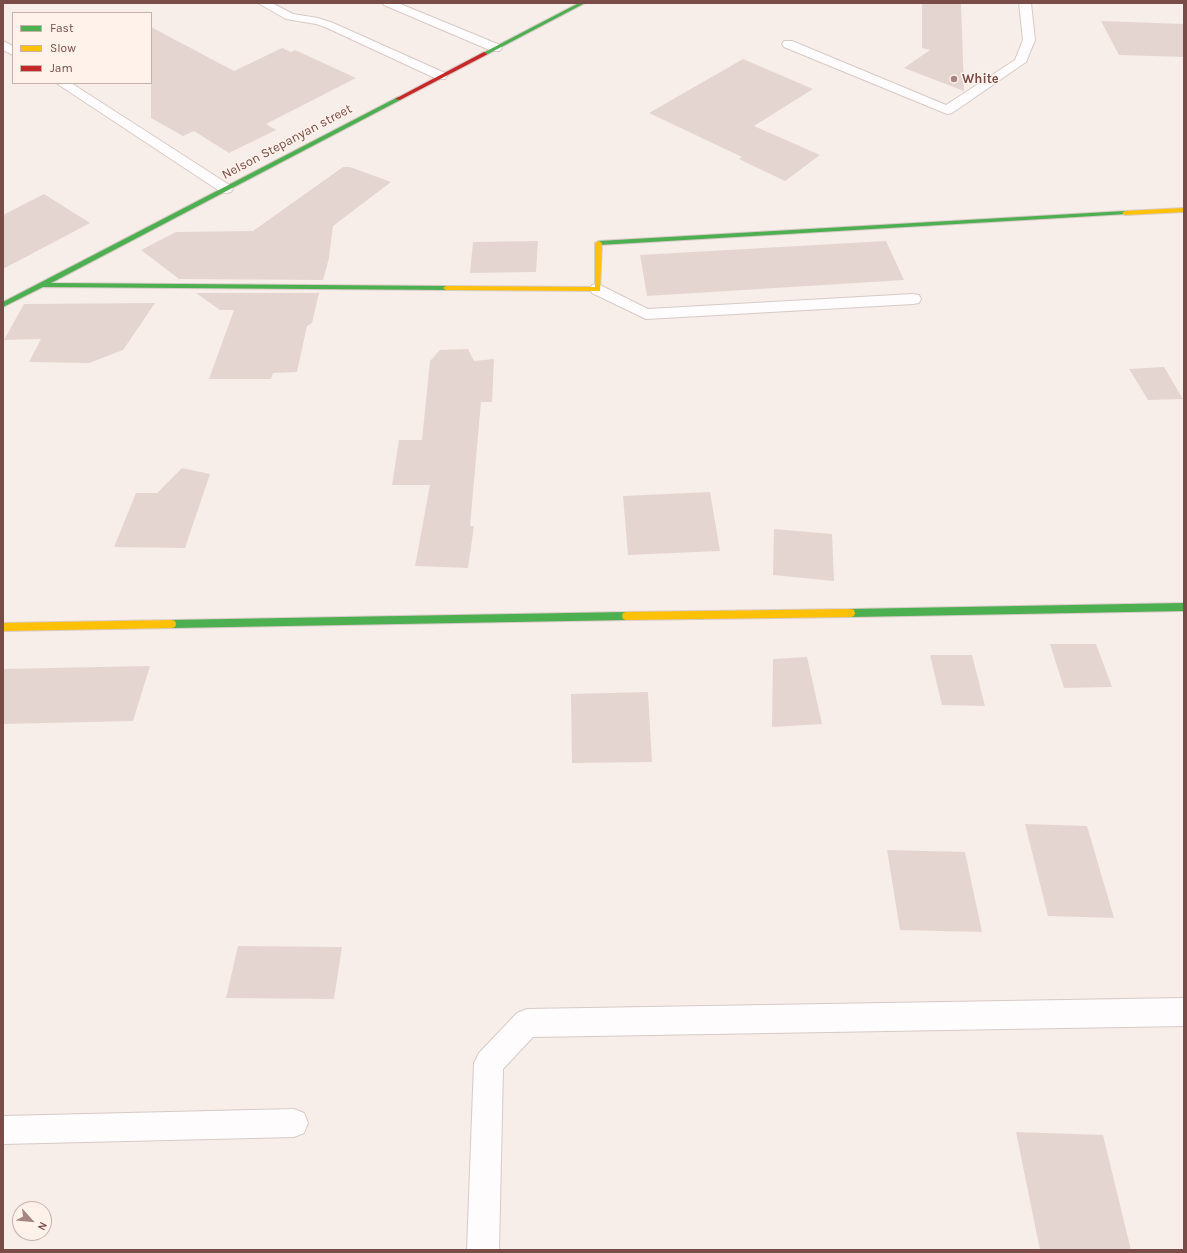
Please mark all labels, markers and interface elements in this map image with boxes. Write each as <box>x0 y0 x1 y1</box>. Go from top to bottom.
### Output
legend <box>12 12 152 84</box>
text: Fast <box>50 21 73 35</box>
text: Slow <box>50 41 76 55</box>
text: Jam <box>50 61 73 75</box>
place label: White <box>962 71 999 87</box>
marker: White <box>949 74 959 84</box>
street label: Nelson Stepanyan street <box>219 101 355 183</box>
north arrow <box>12 1201 52 1241</box>
text: N <box>35 1220 50 1233</box>

